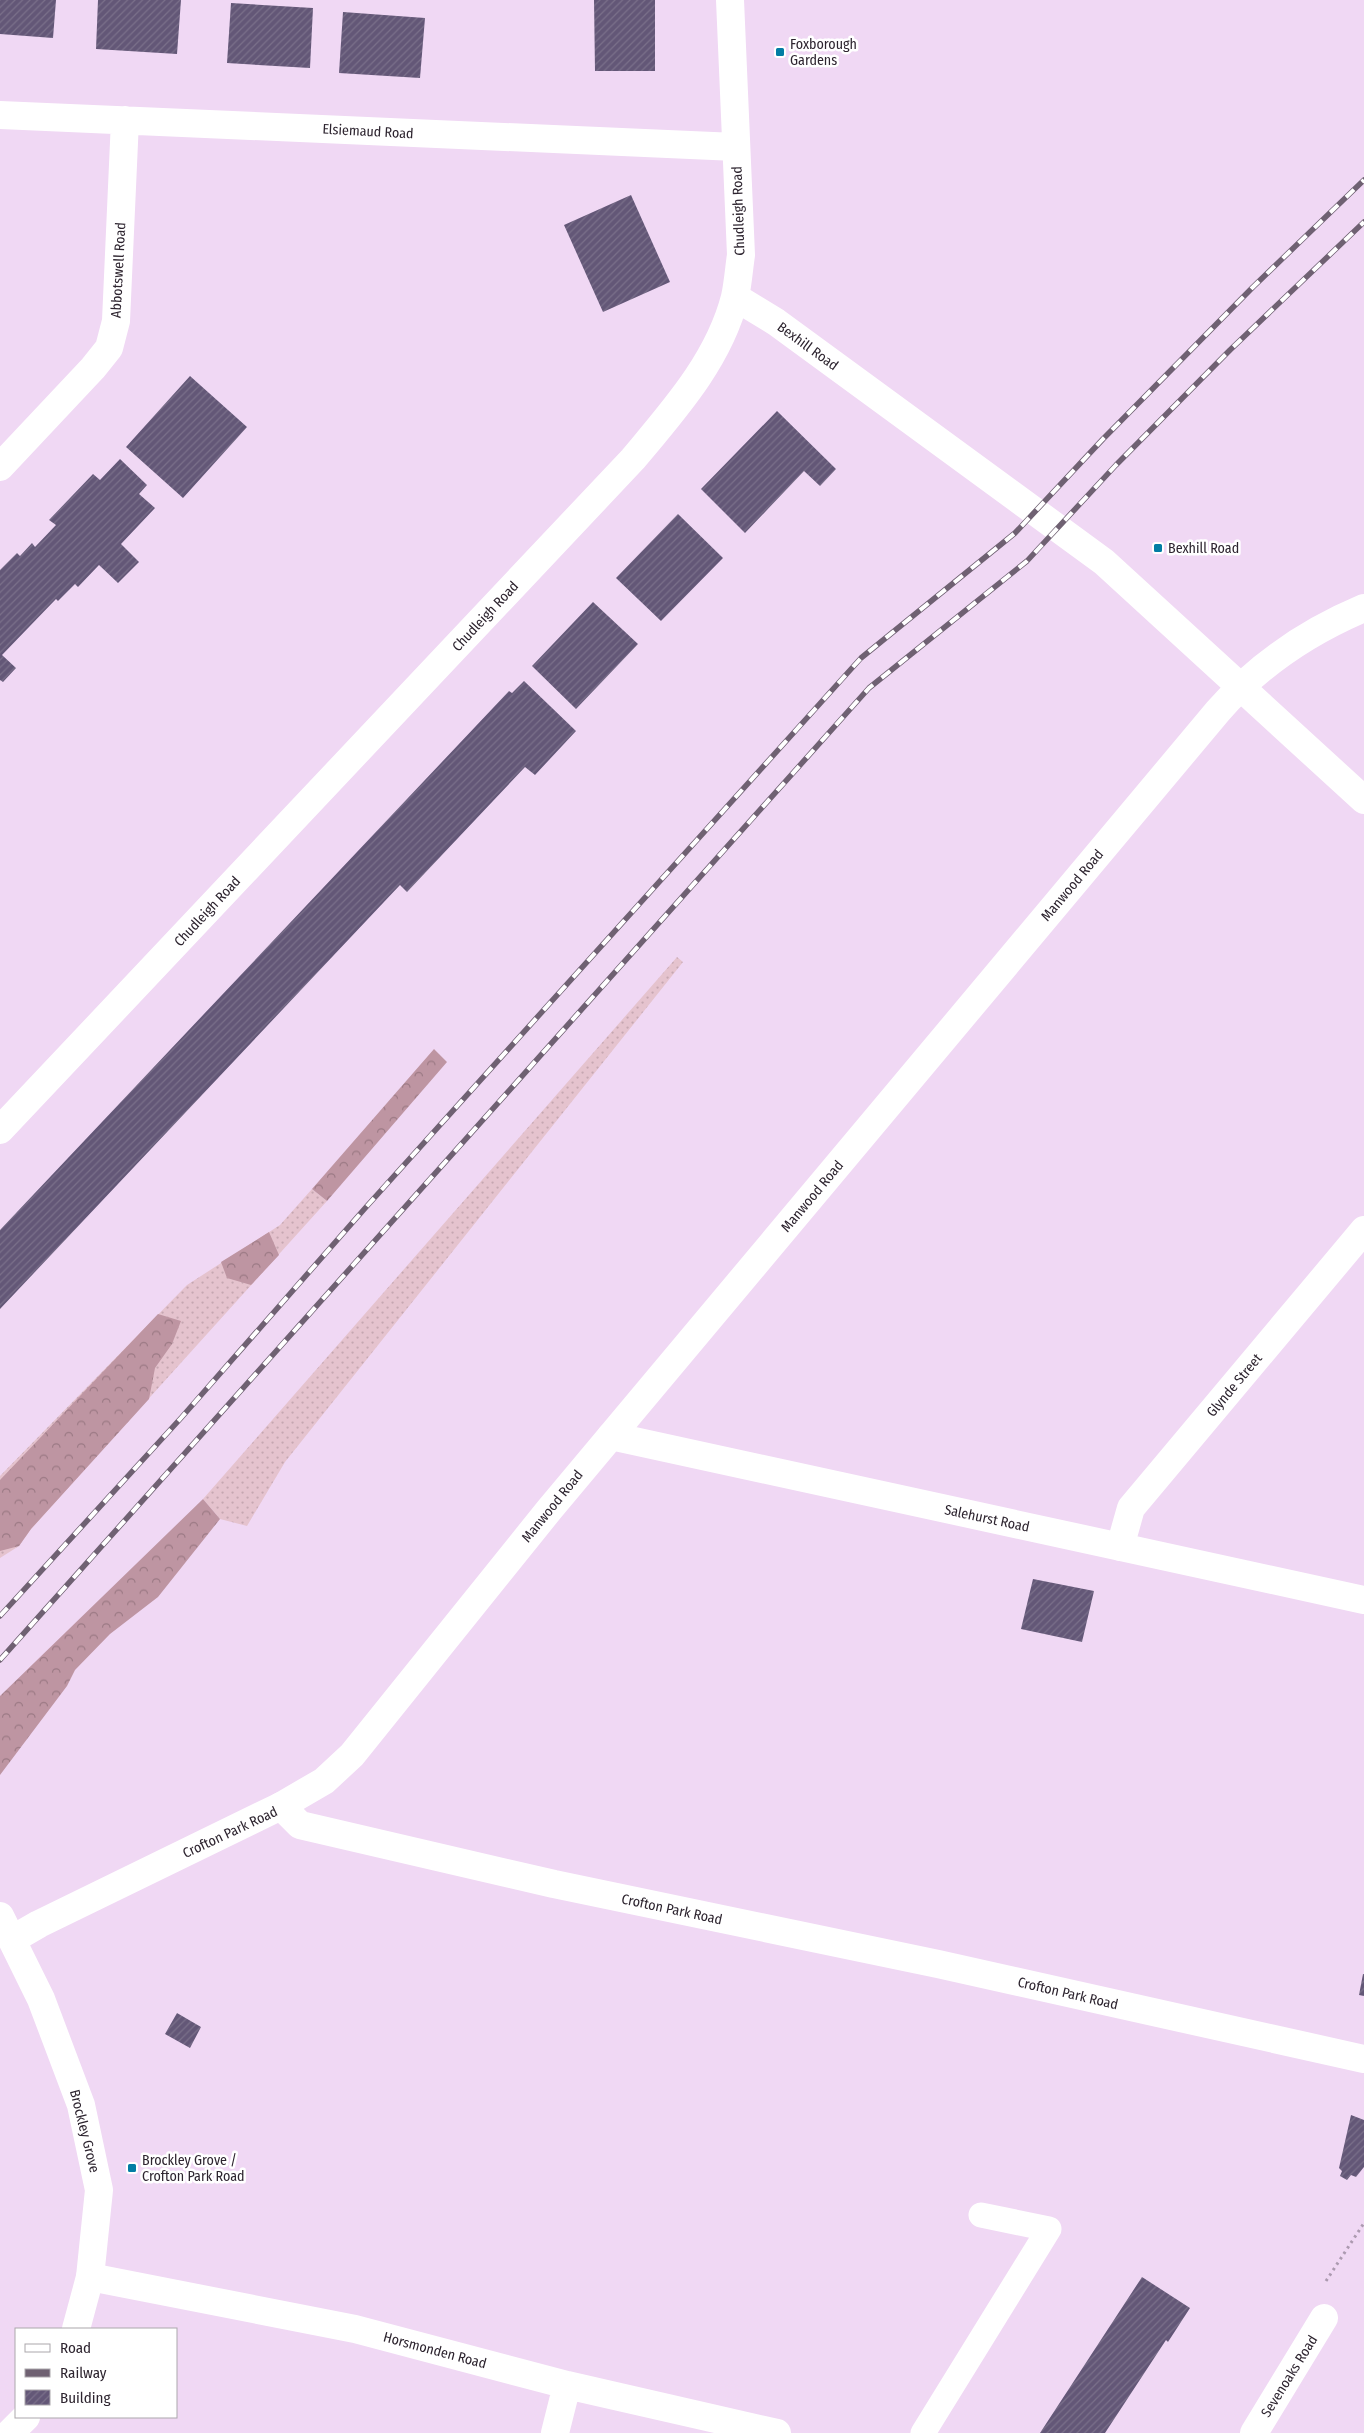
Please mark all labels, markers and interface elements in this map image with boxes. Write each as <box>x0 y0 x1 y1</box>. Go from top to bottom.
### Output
place label: Foxborough Gardens <box>790 36 857 69</box>
marker: Foxborough Gardens <box>774 46 786 58</box>
street label: Elsiemaud Road <box>322 121 414 142</box>
street label: Chudleigh Road <box>728 166 749 256</box>
street label: Abbotswell Road <box>108 222 129 318</box>
street label: Bexhill Road <box>774 319 842 374</box>
place label: Bexhill Road <box>1168 540 1239 557</box>
marker: Bexhill Road <box>1152 542 1164 554</box>
street label: Chudleigh Road <box>449 578 522 655</box>
street label: Manwood Road <box>1038 846 1107 924</box>
street label: Chudleigh Road <box>171 873 244 950</box>
street label: Manwood Road <box>778 1157 847 1235</box>
street label: Glynde Street <box>1203 1350 1266 1420</box>
street label: Manwood Road <box>518 1467 587 1546</box>
street label: Salehurst Road <box>943 1501 1031 1536</box>
street label: Crofton Park Road <box>180 1803 280 1862</box>
street label: Crofton Park Road <box>620 1891 724 1928</box>
street label: Crofton Park Road <box>1016 1974 1120 2013</box>
street label: Brockley Grove <box>66 2088 103 2174</box>
place label: Brockley Grove / Crofton Park Road <box>142 2152 245 2185</box>
marker: Brockley Grove / Crofton Park Road <box>126 2162 138 2174</box>
legend <box>15 2328 178 2418</box>
street label: Horsmonden Road <box>381 2329 488 2372</box>
street label: Sevenoaks Road <box>1258 2332 1321 2420</box>
text: Road <box>60 2339 91 2357</box>
text: Railway <box>60 2364 107 2382</box>
text: Building <box>60 2389 111 2407</box>

